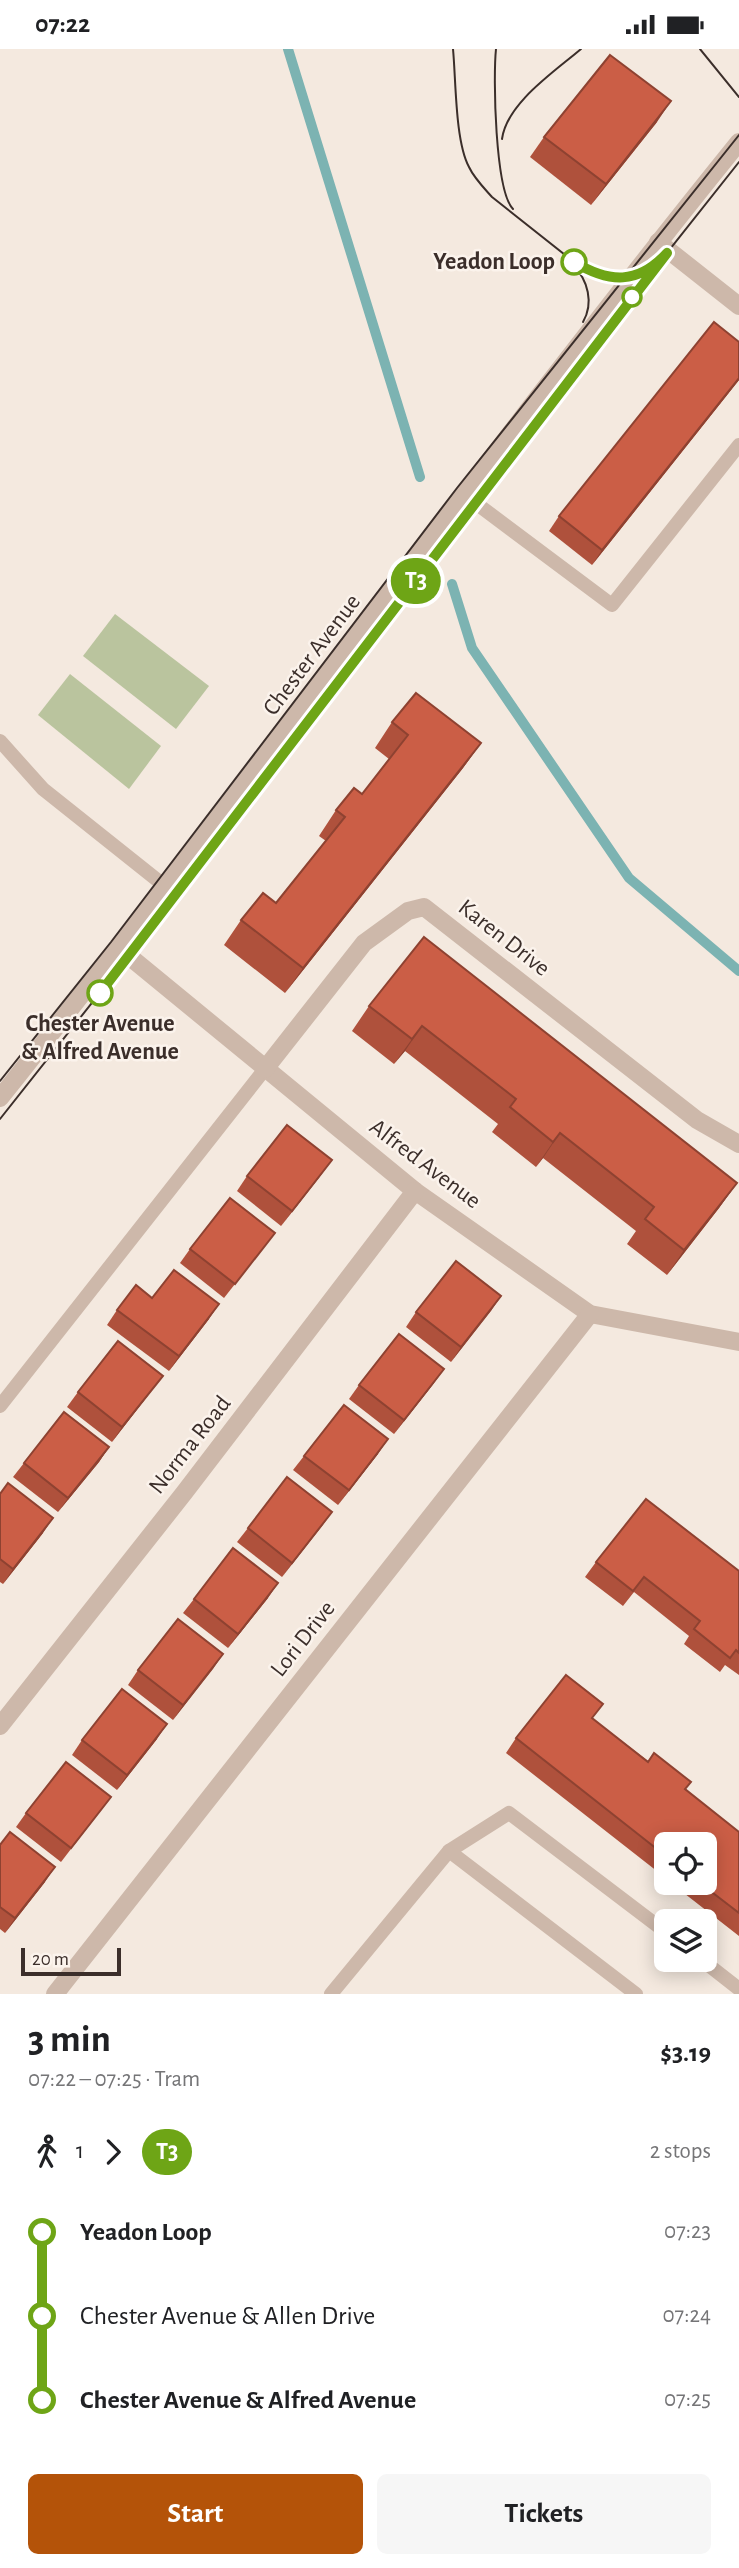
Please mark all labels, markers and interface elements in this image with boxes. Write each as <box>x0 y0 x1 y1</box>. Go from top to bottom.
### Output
text: 07:22 <box>35 11 90 37</box>
marker: Yeadon Loop <box>561 249 587 275</box>
place label: Yeadon Loop <box>433 250 555 274</box>
unlabelled marker <box>622 287 642 307</box>
line badge: T3 <box>384 558 448 604</box>
text: T3 <box>405 569 427 593</box>
street label: Chester Avenue <box>259 590 365 720</box>
street label: Karen Drive <box>454 895 554 981</box>
marker: Chester Avenue & Alfred Avenue <box>87 980 113 1006</box>
place label: Chester Avenue & Alfred Avenue <box>21 1012 179 1064</box>
street label: Alfred Avenue <box>365 1115 485 1213</box>
street label: Norma Road <box>144 1391 236 1499</box>
street label: Lori Drive <box>266 1597 340 1681</box>
map controls <box>654 1832 717 1972</box>
button: locate <box>654 1832 717 1895</box>
button: layers <box>654 1909 717 1972</box>
scale bar <box>21 1945 121 1977</box>
text: 20 m <box>32 1950 69 1969</box>
text: 3 min <box>28 2021 111 2059</box>
text: $3.19 <box>660 2040 711 2066</box>
text: 07:22 – 07:25 · Tram <box>28 2068 200 2091</box>
icon: walk <box>28 2133 66 2171</box>
icon: forward <box>94 2133 132 2171</box>
text: 1 <box>76 2140 84 2163</box>
text: T3 <box>156 2140 178 2164</box>
text: 2 stops <box>650 2140 711 2163</box>
text: Yeadon Loop <box>80 2219 212 2245</box>
text: 07:23 <box>664 2220 711 2243</box>
text: Chester Avenue & Allen Drive <box>80 2303 375 2329</box>
text: 07:24 <box>662 2304 711 2327</box>
text: Chester Avenue & Alfred Avenue <box>80 2387 416 2413</box>
text: 07:25 <box>664 2388 711 2411</box>
button: Start <box>28 2474 363 2554</box>
button: Tickets <box>377 2474 711 2554</box>

